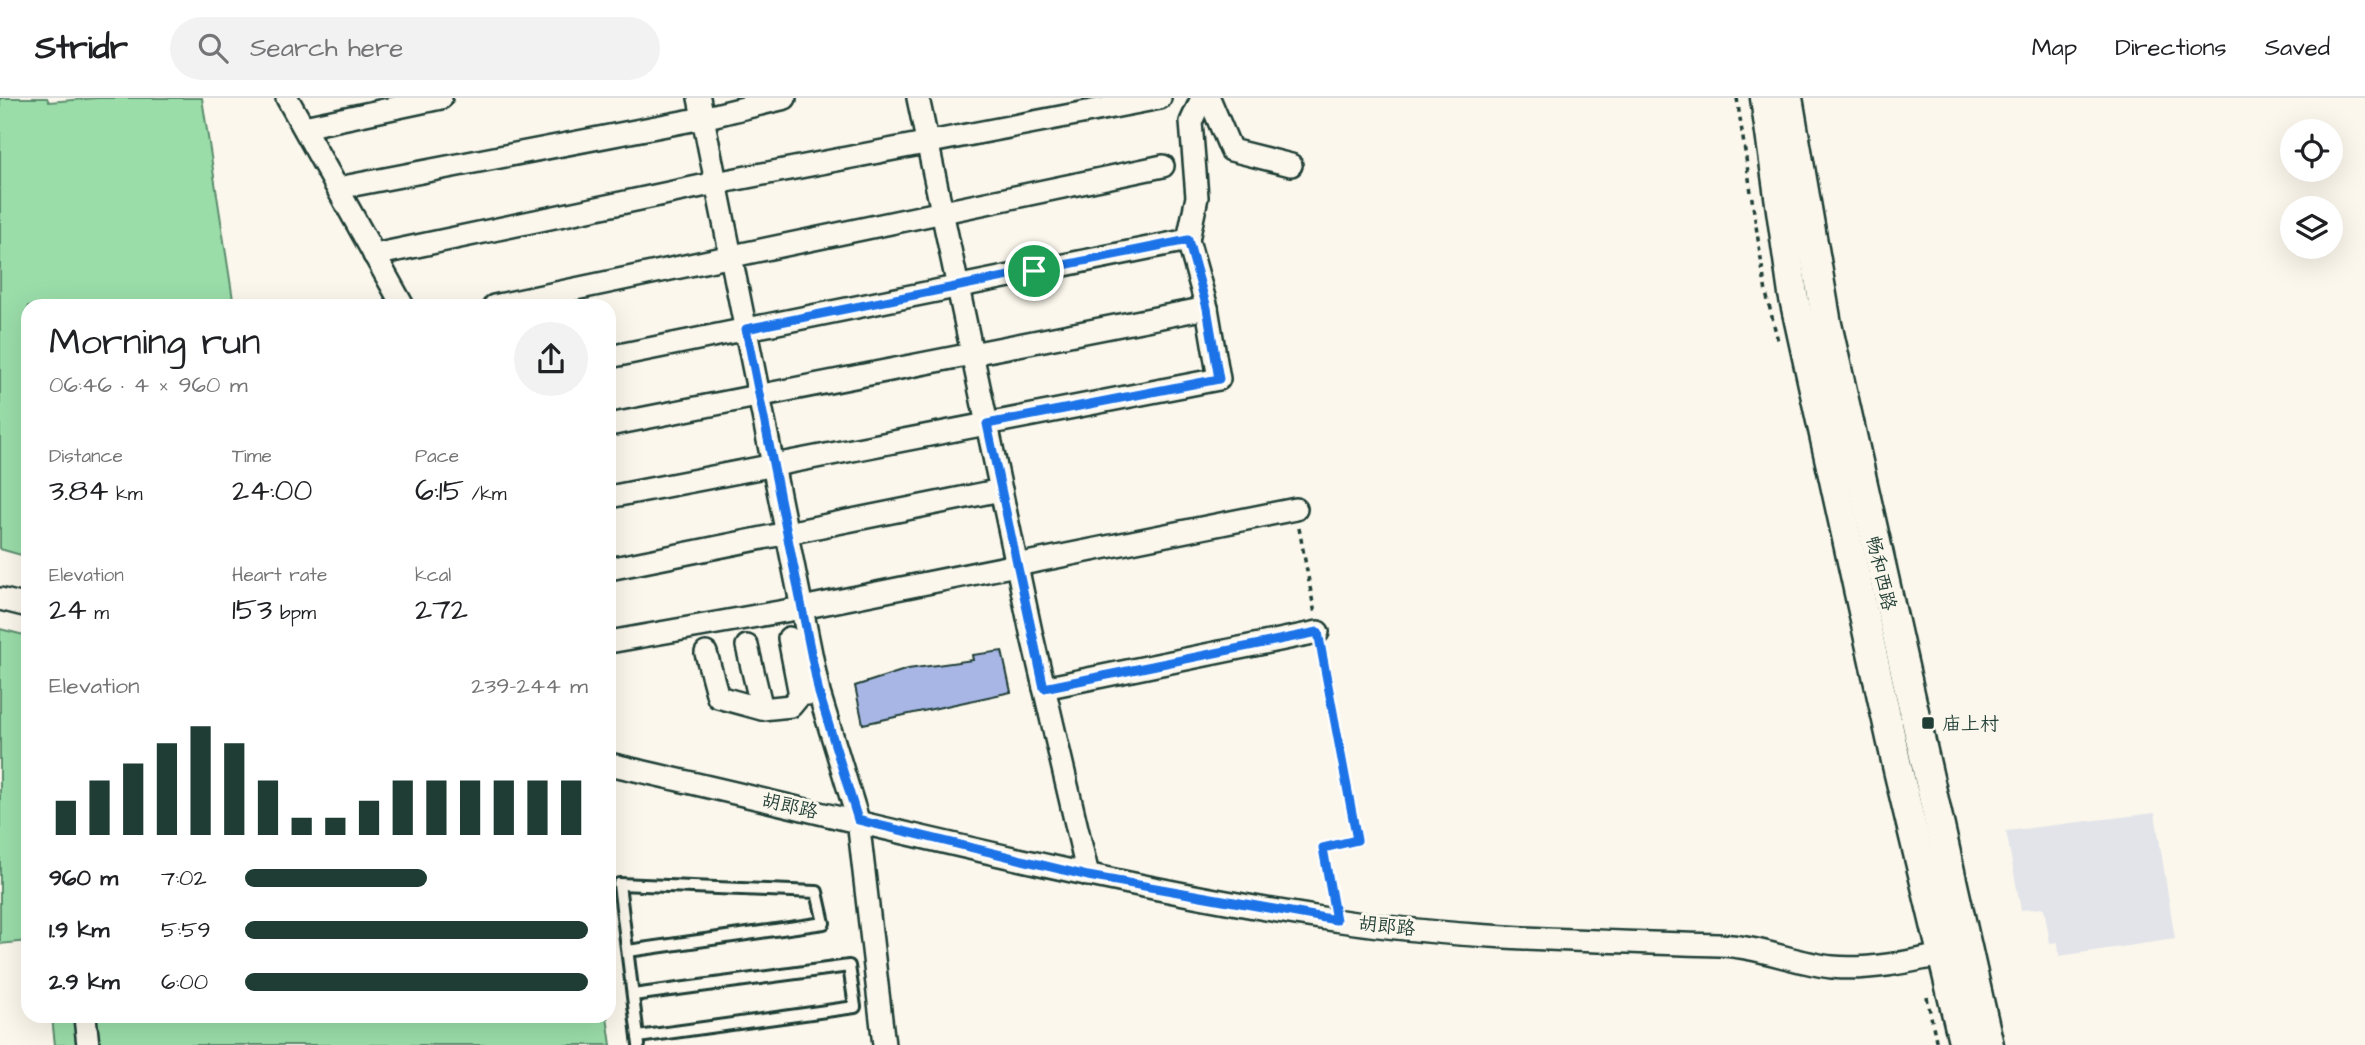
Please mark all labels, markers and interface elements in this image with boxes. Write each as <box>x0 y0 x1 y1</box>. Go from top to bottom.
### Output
search box <box>170 17 660 80</box>
text: Stridr <box>35 25 128 71</box>
icon: search <box>194 29 232 67</box>
text: Search here <box>250 30 403 66</box>
text: Map <box>2032 31 2077 65</box>
text: Directions <box>2115 31 2227 65</box>
text: Saved <box>2265 31 2330 65</box>
map controls <box>2280 119 2343 259</box>
button: locate <box>2280 119 2343 182</box>
button: layers <box>2280 196 2343 259</box>
pin <box>1004 241 1064 301</box>
icon: arrive <box>1015 252 1053 290</box>
text: Morning run <box>49 317 261 369</box>
button: share <box>514 322 588 396</box>
text: 06:46 · 4 × 960 m <box>49 369 248 401</box>
text: Distance <box>49 443 123 470</box>
text: Time <box>232 443 272 470</box>
text: Pace <box>415 443 459 470</box>
text: 3.84 <box>49 470 108 512</box>
text: 24:00 <box>232 470 312 512</box>
text: 6:15 <box>415 470 464 512</box>
text: km <box>108 481 142 508</box>
text: /km <box>464 481 507 508</box>
street label: 畅和西路 <box>1859 533 1902 613</box>
text: Elevation <box>49 562 124 589</box>
text: Heart rate <box>232 562 327 589</box>
text: kcal <box>415 562 451 589</box>
text: 24 <box>49 589 87 631</box>
text: 153 <box>232 589 272 631</box>
text: 272 <box>415 589 468 631</box>
text: m <box>87 600 109 627</box>
text: bpm <box>272 600 316 627</box>
text: Elevation <box>49 670 140 702</box>
text: 239–244 m <box>471 670 588 702</box>
place label: 庙上村 <box>1942 711 1999 738</box>
marker: 庙上村 <box>1920 715 1936 731</box>
street label: 胡郎路 <box>759 787 820 826</box>
text: 960 m <box>49 862 118 894</box>
text: 7:02 <box>161 862 207 894</box>
street label: 胡郎路 <box>1357 910 1417 943</box>
text: 1.9 km <box>49 914 110 946</box>
text: 5:59 <box>161 914 211 946</box>
text: 2.9 km <box>49 966 120 998</box>
text: 6:00 <box>161 966 208 998</box>

